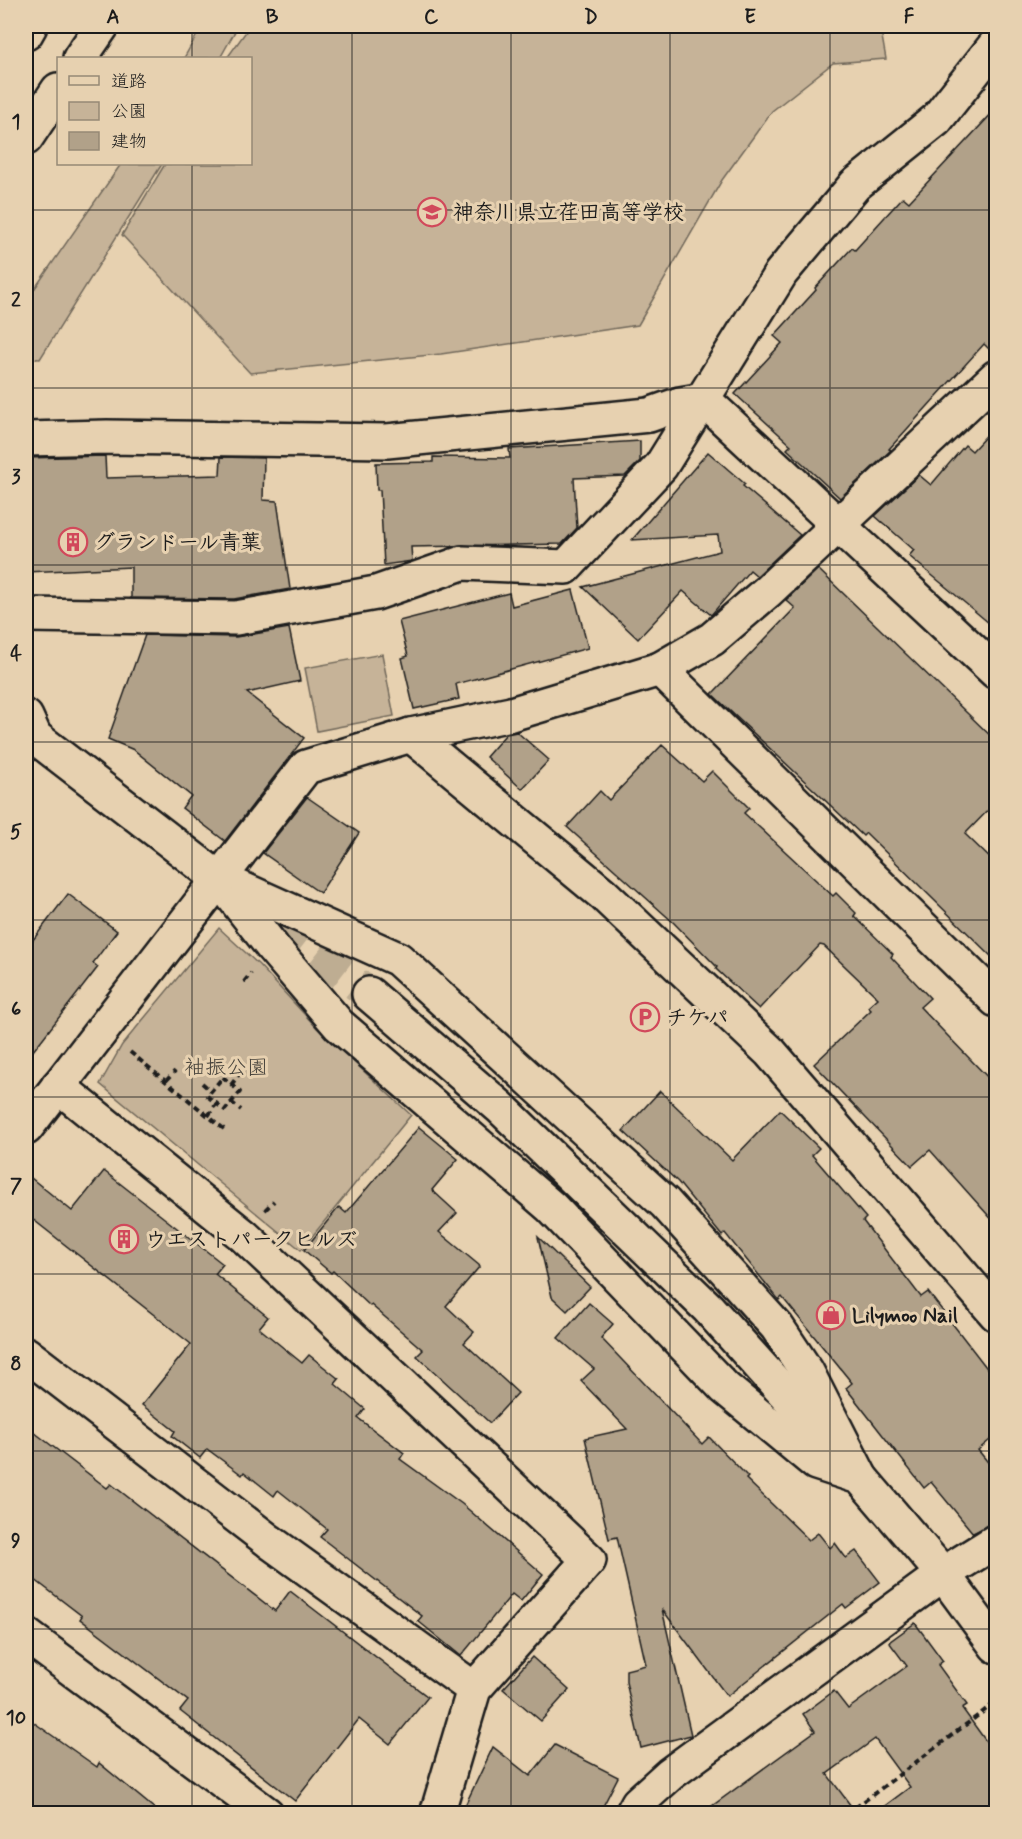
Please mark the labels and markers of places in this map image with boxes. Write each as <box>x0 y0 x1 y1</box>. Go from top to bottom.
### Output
school or university icon: 神奈川県立荏田高等学校 <box>416 196 448 228</box>
place label: 神奈川県立荏田高等学校 <box>453 199 684 227</box>
building icon: グランドール青葉 <box>57 526 89 558</box>
place label: グランドール青葉 <box>94 529 261 557</box>
parking icon: チケパ <box>629 1001 661 1033</box>
place label: チケパ <box>666 1004 729 1032</box>
building icon: ウエストパークヒルズ <box>108 1223 140 1255</box>
place label: ウエストパークヒルズ <box>145 1226 357 1254</box>
shop icon: Lilymoo Nail <box>815 1299 847 1331</box>
place label: Lilymoo Nail <box>852 1302 958 1330</box>

